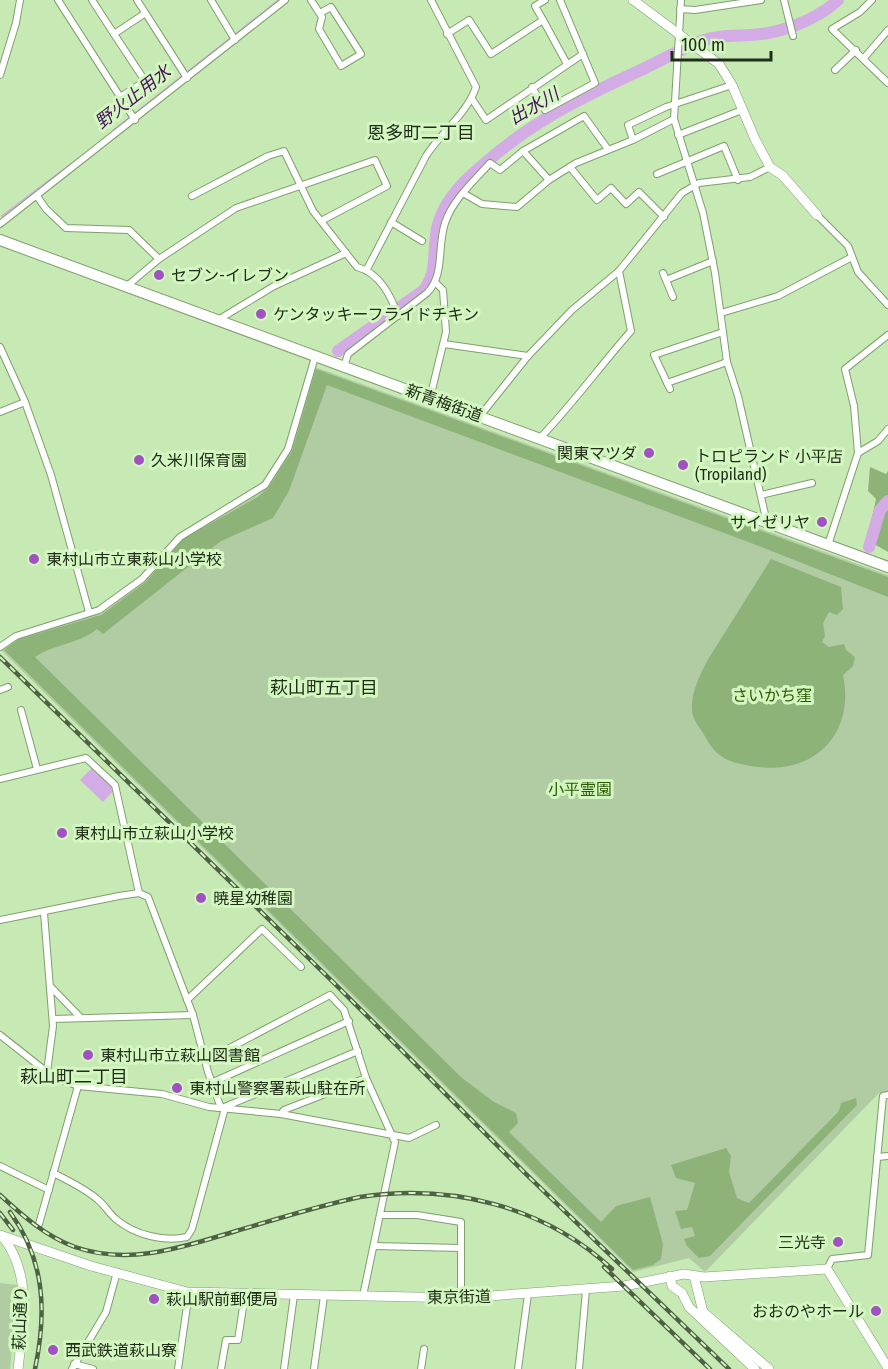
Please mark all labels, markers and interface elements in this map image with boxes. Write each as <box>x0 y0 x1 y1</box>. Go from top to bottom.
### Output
scale bar <box>672 24 771 62</box>
text: 100 m <box>681 34 725 56</box>
water label: 野火止用水 <box>91 59 177 133</box>
water label: 出水川 <box>505 82 565 129</box>
district label: 恩多町二丁目 <box>367 122 475 144</box>
place label: セブン-イレブン <box>171 266 289 285</box>
marker: セブン-イレブン <box>152 268 166 282</box>
place label: ケンタッキーフライドチキン <box>273 305 479 324</box>
marker: ケンタッキーフライドチキン <box>254 307 268 321</box>
street label: 新青梅街道 <box>403 380 485 426</box>
place label: 関東マツダ <box>557 444 637 463</box>
marker: 関東マツダ <box>642 446 656 460</box>
place label: トロピランド 小平店 (Tropiland) <box>695 447 843 484</box>
place label: 久米川保育園 <box>151 451 247 470</box>
marker: 久米川保育園 <box>132 453 146 467</box>
marker: トロピランド 小平店 (Tropiland) <box>676 458 690 472</box>
place label: サイゼリヤ <box>730 513 810 532</box>
marker: サイゼリヤ <box>815 515 829 529</box>
place label: 東村山市立東萩山小学校 <box>46 550 222 569</box>
marker: 東村山市立東萩山小学校 <box>27 552 41 566</box>
district label: 萩山町五丁目 <box>270 677 378 699</box>
park label: さいかち窪 <box>732 686 812 705</box>
park label: 小平霊園 <box>548 780 612 799</box>
place label: 東村山市立萩山小学校 <box>74 824 234 843</box>
marker: 東村山市立萩山小学校 <box>55 826 69 840</box>
place label: 暁星幼稚園 <box>213 889 293 908</box>
marker: 暁星幼稚園 <box>194 891 208 905</box>
place label: 東村山市立萩山図書館 <box>100 1046 260 1065</box>
marker: 東村山市立萩山図書館 <box>81 1048 95 1062</box>
district label: 萩山町二丁目 <box>20 1066 128 1088</box>
place label: 東村山警察署萩山駐在所 <box>189 1079 365 1098</box>
marker: 東村山警察署萩山駐在所 <box>170 1081 184 1095</box>
place label: 三光寺 <box>778 1233 826 1252</box>
marker: 三光寺 <box>831 1235 845 1249</box>
street label: 萩山通り <box>9 1286 31 1350</box>
street label: 東京街道 <box>427 1287 491 1307</box>
place label: 萩山駅前郵便局 <box>166 1290 278 1309</box>
marker: 萩山駅前郵便局 <box>147 1292 161 1306</box>
place label: おおのやホール <box>752 1302 864 1321</box>
marker: おおのやホール <box>869 1304 883 1318</box>
place label: 西武鉄道萩山寮 <box>65 1341 177 1360</box>
marker: 西武鉄道萩山寮 <box>46 1343 60 1357</box>

